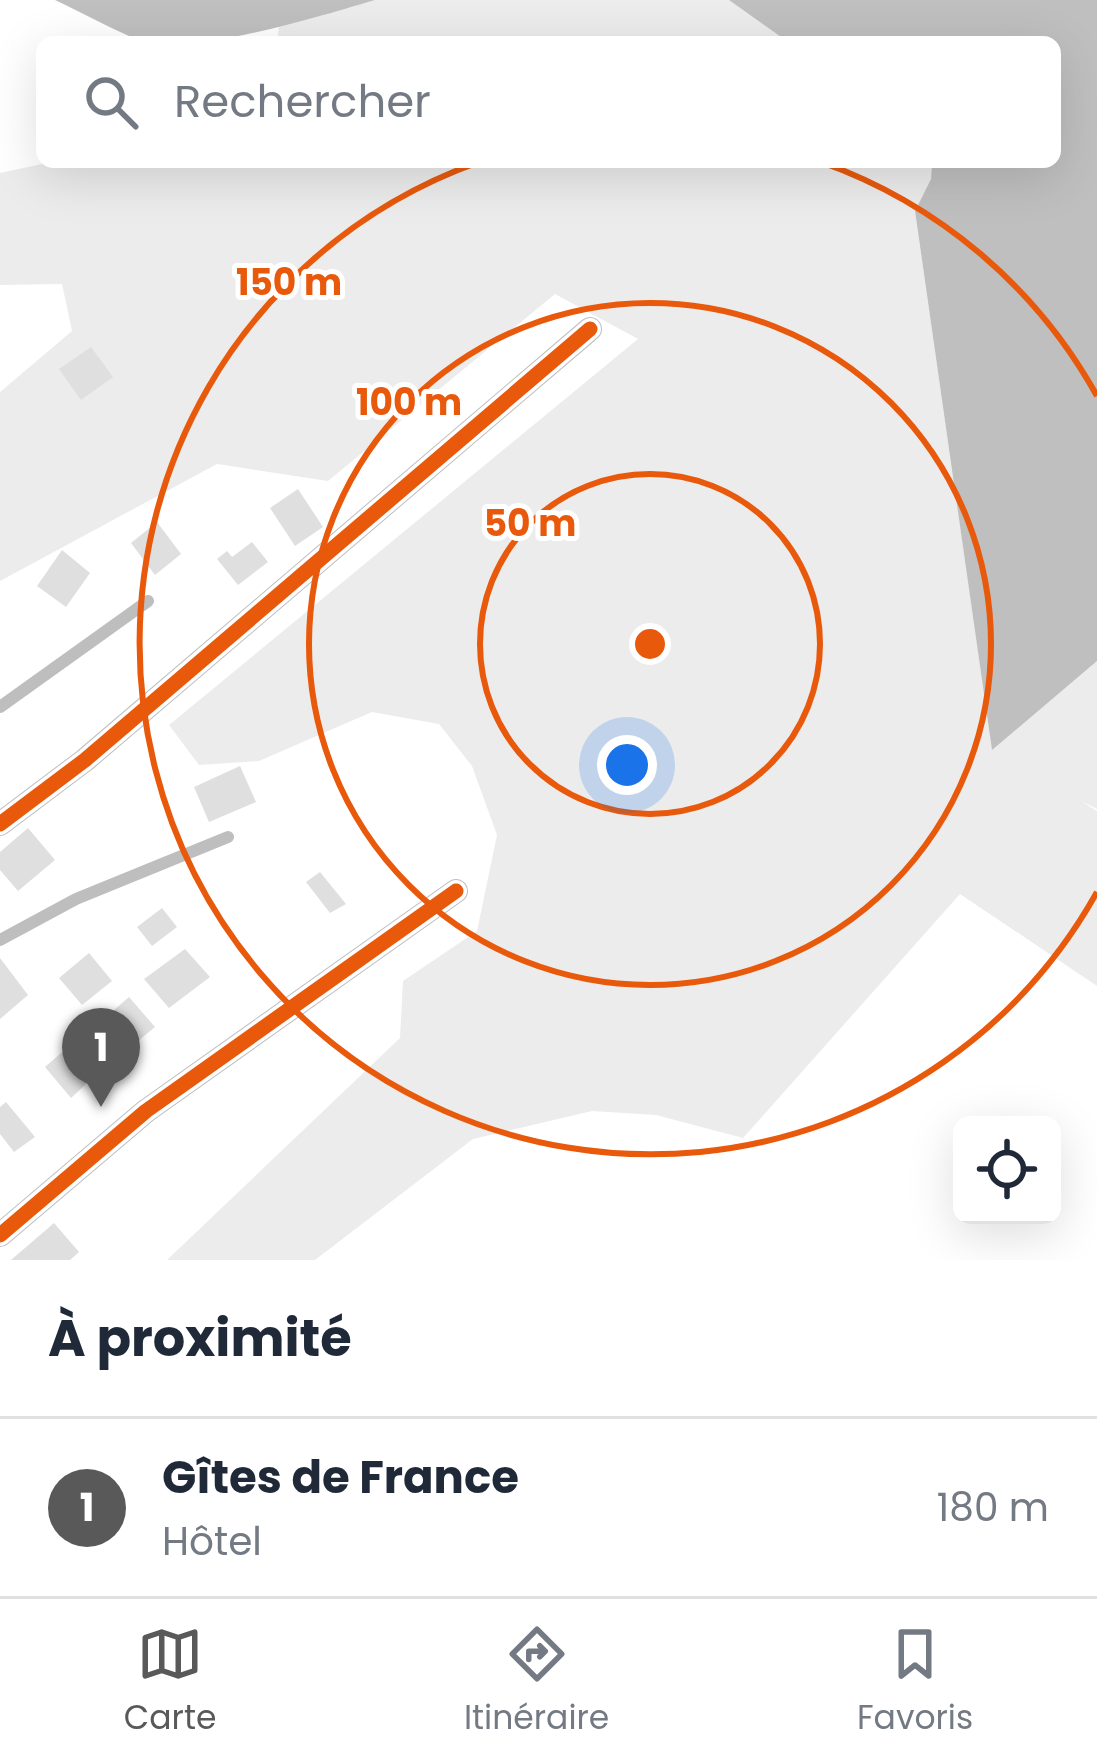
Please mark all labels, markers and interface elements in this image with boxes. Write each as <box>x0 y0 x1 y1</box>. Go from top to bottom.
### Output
search box <box>36 36 1061 168</box>
icon: search <box>78 69 144 135</box>
text: Rechercher <box>174 70 431 133</box>
text: 150 m <box>236 257 342 308</box>
text: 100 m <box>356 377 462 428</box>
text: 50 m <box>484 498 576 549</box>
centre of rings <box>629 623 671 665</box>
your location <box>597 735 657 795</box>
pin: 1 <box>62 1008 140 1107</box>
map controls <box>953 1116 1061 1224</box>
button: locate <box>953 1116 1061 1224</box>
text: À proximité <box>48 1302 352 1374</box>
text: Gîtes de France <box>162 1446 519 1509</box>
text: 1 <box>80 1480 94 1535</box>
text: 180 m <box>937 1480 1049 1535</box>
text: Hôtel <box>162 1514 262 1569</box>
tab: Carte <box>124 1621 216 1743</box>
tab: Itinéraire <box>464 1621 609 1743</box>
tab: Favoris <box>857 1621 973 1743</box>

